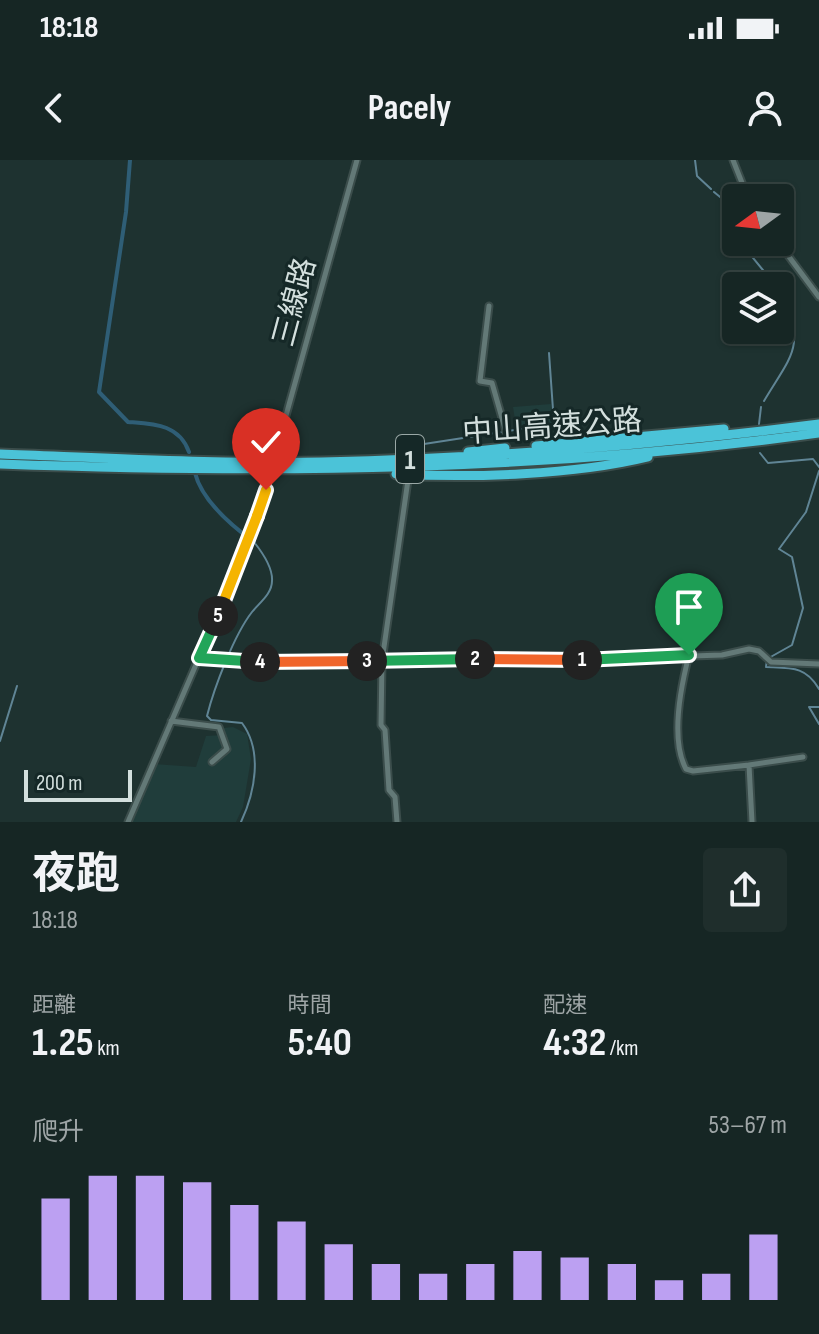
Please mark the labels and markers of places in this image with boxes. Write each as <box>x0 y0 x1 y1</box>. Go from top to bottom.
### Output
pin <box>232 408 300 490</box>
pin <box>655 573 723 655</box>
pin: 5 <box>198 596 238 636</box>
pin: 2 <box>455 639 495 679</box>
pin: 1 <box>562 640 602 680</box>
pin: 3 <box>347 641 387 681</box>
pin: 4 <box>240 642 280 682</box>

